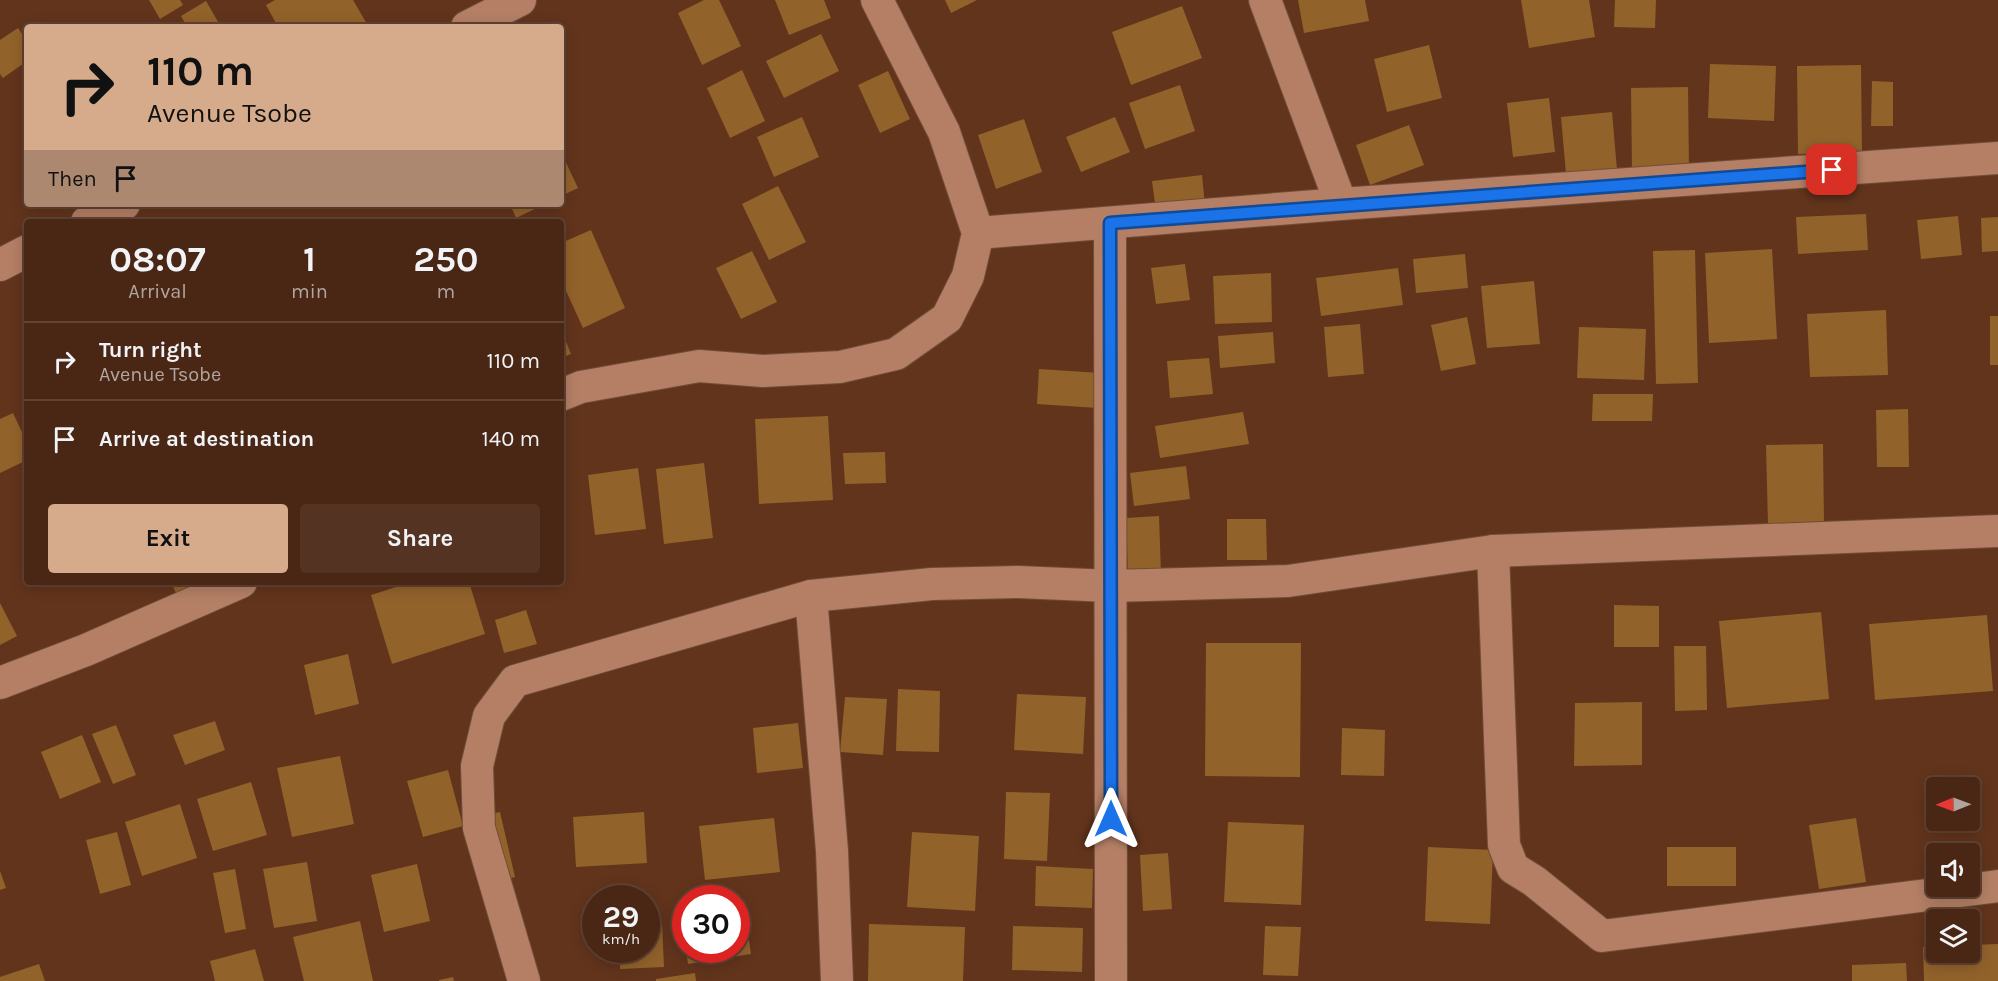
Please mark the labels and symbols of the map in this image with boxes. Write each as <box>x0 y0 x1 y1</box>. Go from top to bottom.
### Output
pin <box>1806 144 1857 195</box>
north arrow <box>1926 777 1980 831</box>
position arrow <box>1079 787 1143 851</box>
speed limit sign: 30 <box>672 885 750 963</box>

